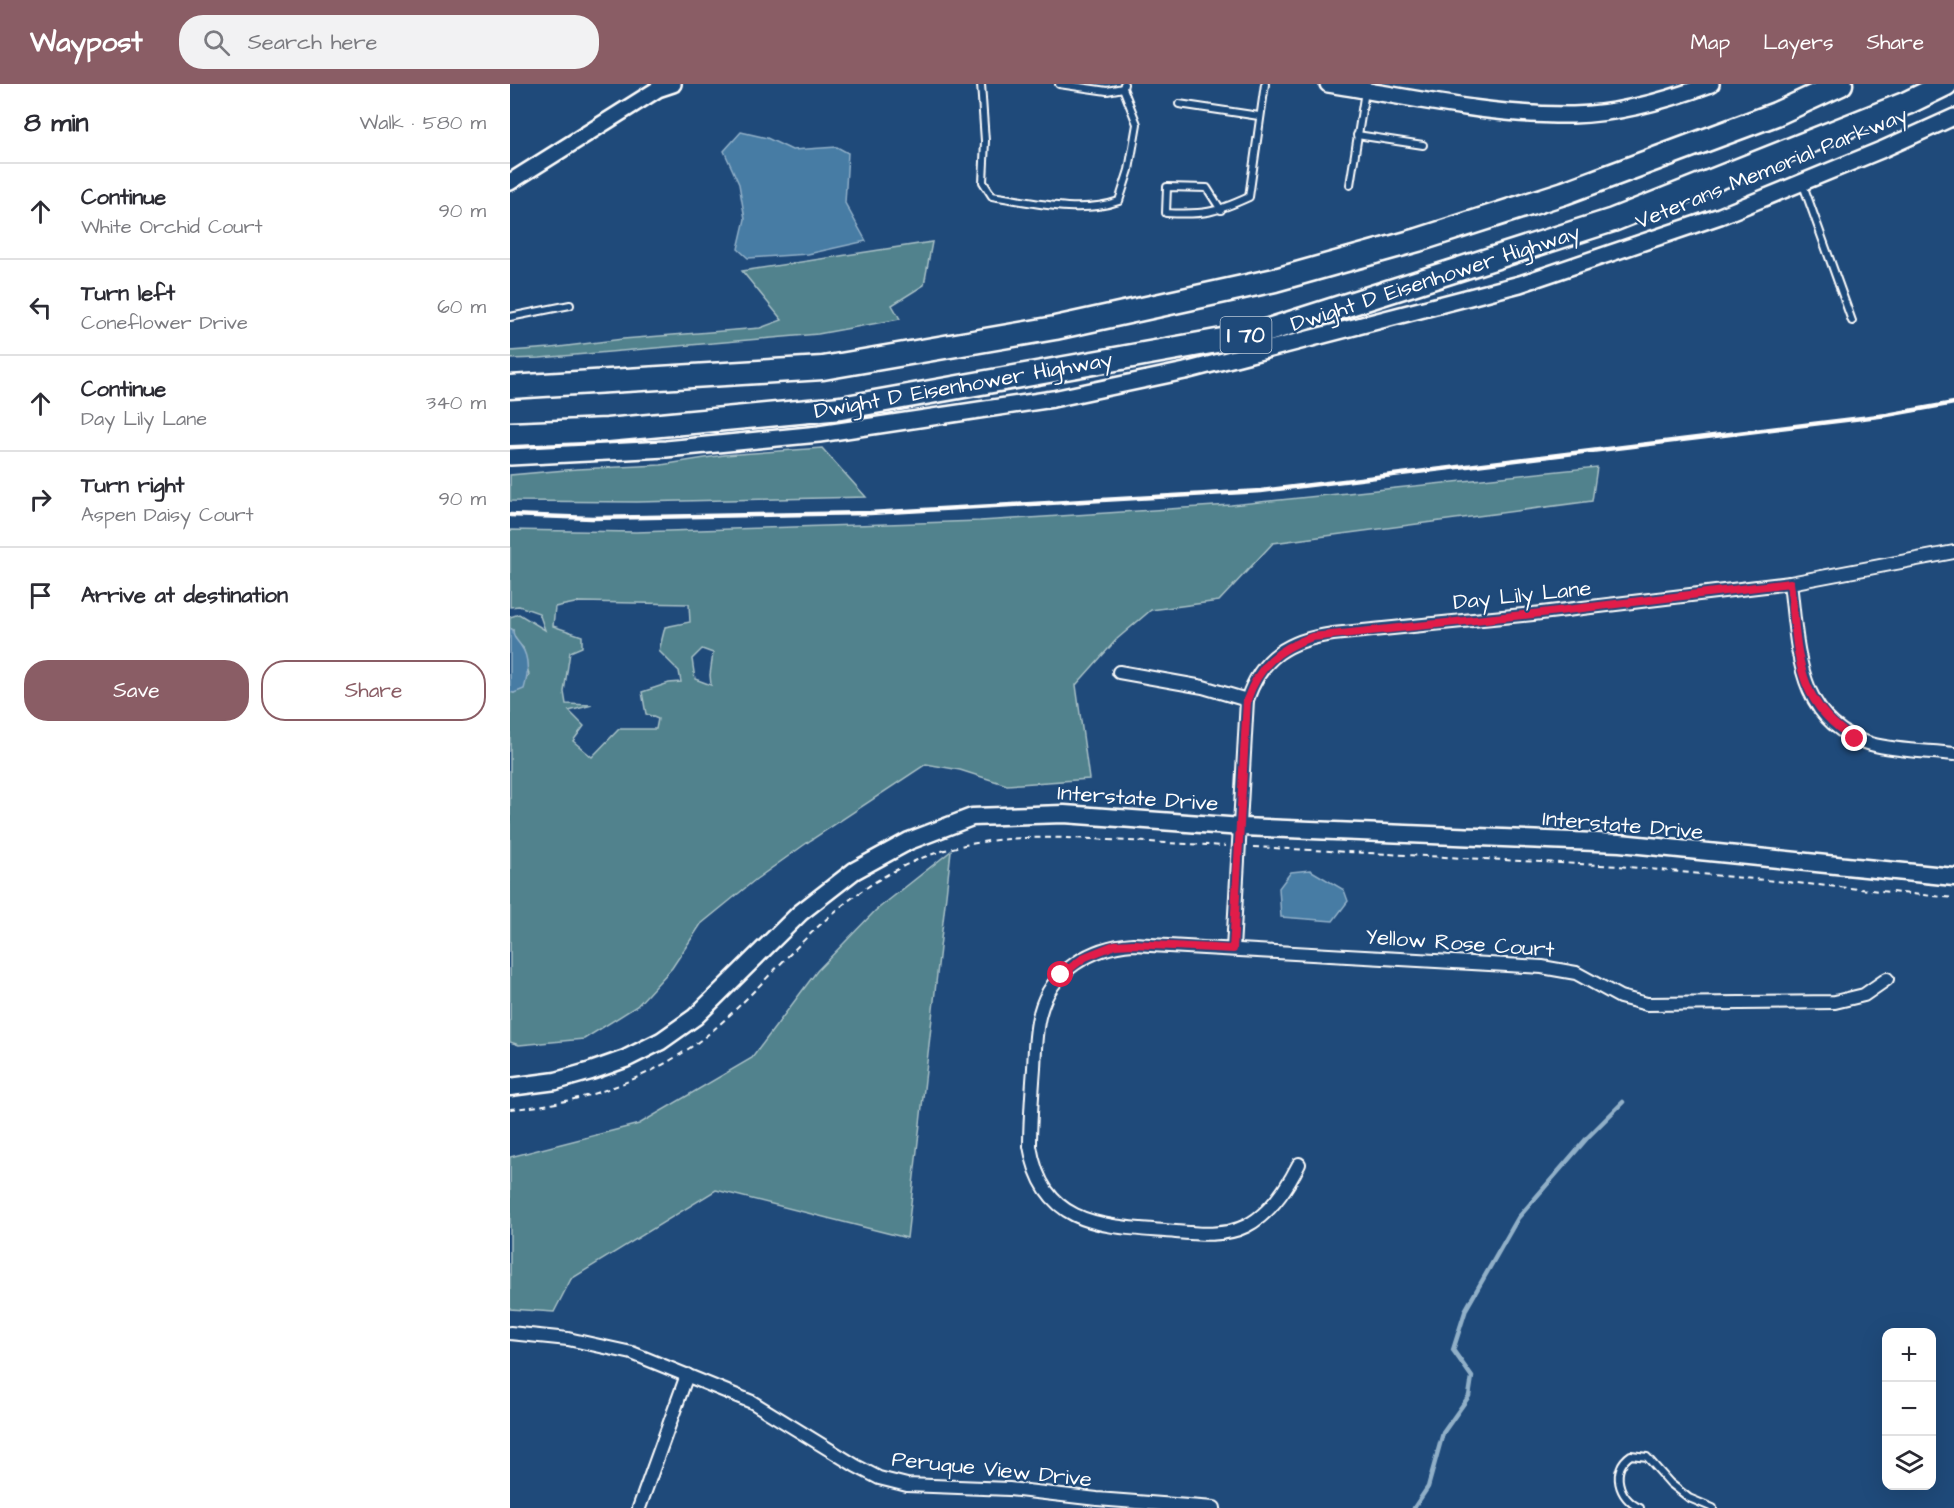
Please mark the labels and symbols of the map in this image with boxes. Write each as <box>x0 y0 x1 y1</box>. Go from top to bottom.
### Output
street label: Veterans Memorial Parkway <box>1631 99 1913 238</box>
street label: Dwight D Eisenhower Highway <box>1287 217 1584 341</box>
road number: I 70 <box>1220 317 1272 353</box>
street label: Dwight D Eisenhower Highway <box>812 344 1115 428</box>
street label: Day Lily Lane <box>1452 573 1593 619</box>
route end <box>1841 725 1867 751</box>
street label: Interstate Drive <box>1056 777 1219 820</box>
street label: Interstate Drive <box>1541 803 1705 848</box>
street label: Yellow Rose Court <box>1364 921 1556 966</box>
route start <box>1047 961 1073 987</box>
street label: Peruque View Drive <box>890 1444 1094 1495</box>

